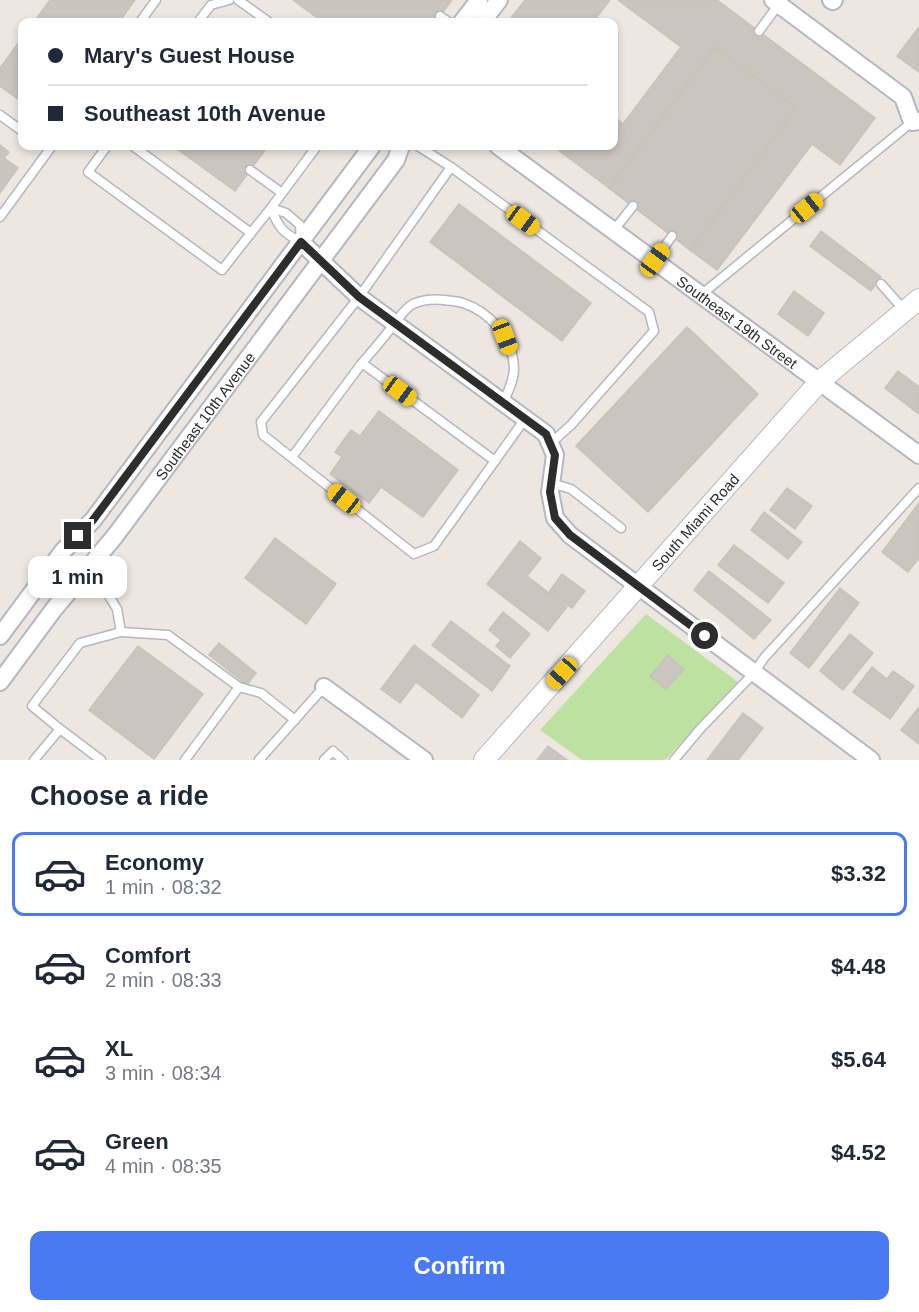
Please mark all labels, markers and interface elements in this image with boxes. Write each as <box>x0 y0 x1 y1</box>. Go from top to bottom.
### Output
text: Mary's Guest House <box>84 43 295 68</box>
text: Southeast 10th Avenue <box>84 101 326 126</box>
car <box>787 190 827 226</box>
car <box>503 202 543 238</box>
car <box>637 240 673 280</box>
street label: Southeast 19th Street <box>674 272 802 372</box>
car <box>490 317 520 357</box>
street label: Southeast 10th Avenue <box>152 349 258 483</box>
car <box>380 373 420 409</box>
street label: South Miami Road <box>648 470 742 574</box>
car <box>324 481 364 517</box>
route end <box>64 522 91 549</box>
callout: 1 min <box>28 557 128 599</box>
text: 1 min <box>51 566 104 588</box>
route start <box>691 622 718 649</box>
car <box>543 654 581 692</box>
text: Choose a ride <box>30 781 209 811</box>
icon: car <box>33 847 87 901</box>
text: Economy <box>105 850 204 875</box>
text: $3.32 <box>831 861 886 886</box>
text: 1 min · 08:32 <box>105 876 222 898</box>
icon: car <box>33 940 87 994</box>
text: Comfort <box>105 943 191 968</box>
text: $4.48 <box>831 954 886 979</box>
text: 2 min · 08:33 <box>105 969 222 991</box>
icon: car <box>33 1033 87 1087</box>
text: XL <box>105 1036 133 1061</box>
text: $5.64 <box>831 1047 886 1072</box>
text: 3 min · 08:34 <box>105 1062 222 1084</box>
icon: car <box>33 1126 87 1180</box>
text: Green <box>105 1129 169 1154</box>
text: $4.52 <box>831 1140 886 1165</box>
text: 4 min · 08:35 <box>105 1155 222 1177</box>
button: Confirm <box>30 1231 889 1300</box>

